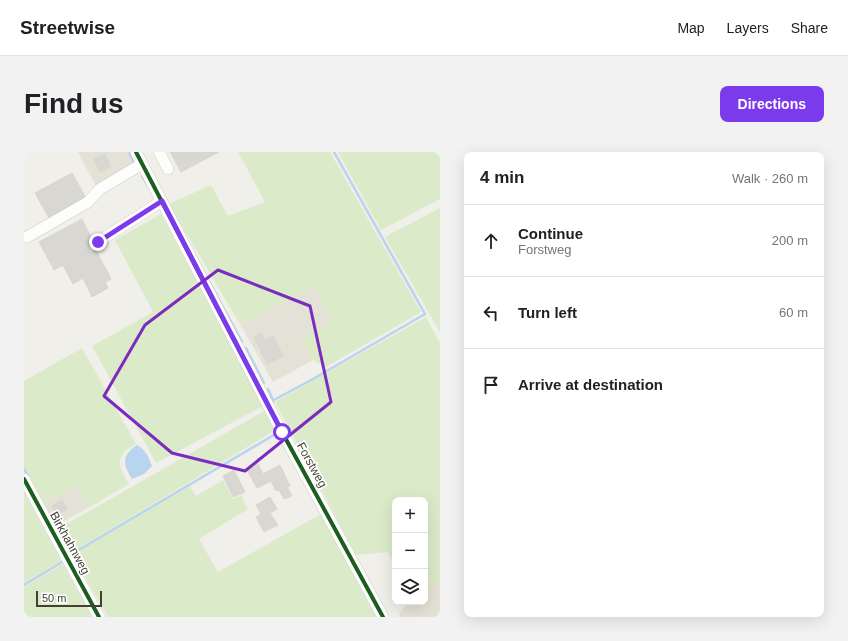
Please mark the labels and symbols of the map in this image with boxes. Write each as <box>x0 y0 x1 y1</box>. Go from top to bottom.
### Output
route end <box>89 233 107 251</box>
route start <box>273 423 291 441</box>
street label: Forstweg <box>294 440 330 490</box>
street label: Birkhahnweg <box>47 509 93 577</box>
scale bar <box>36 589 102 608</box>

